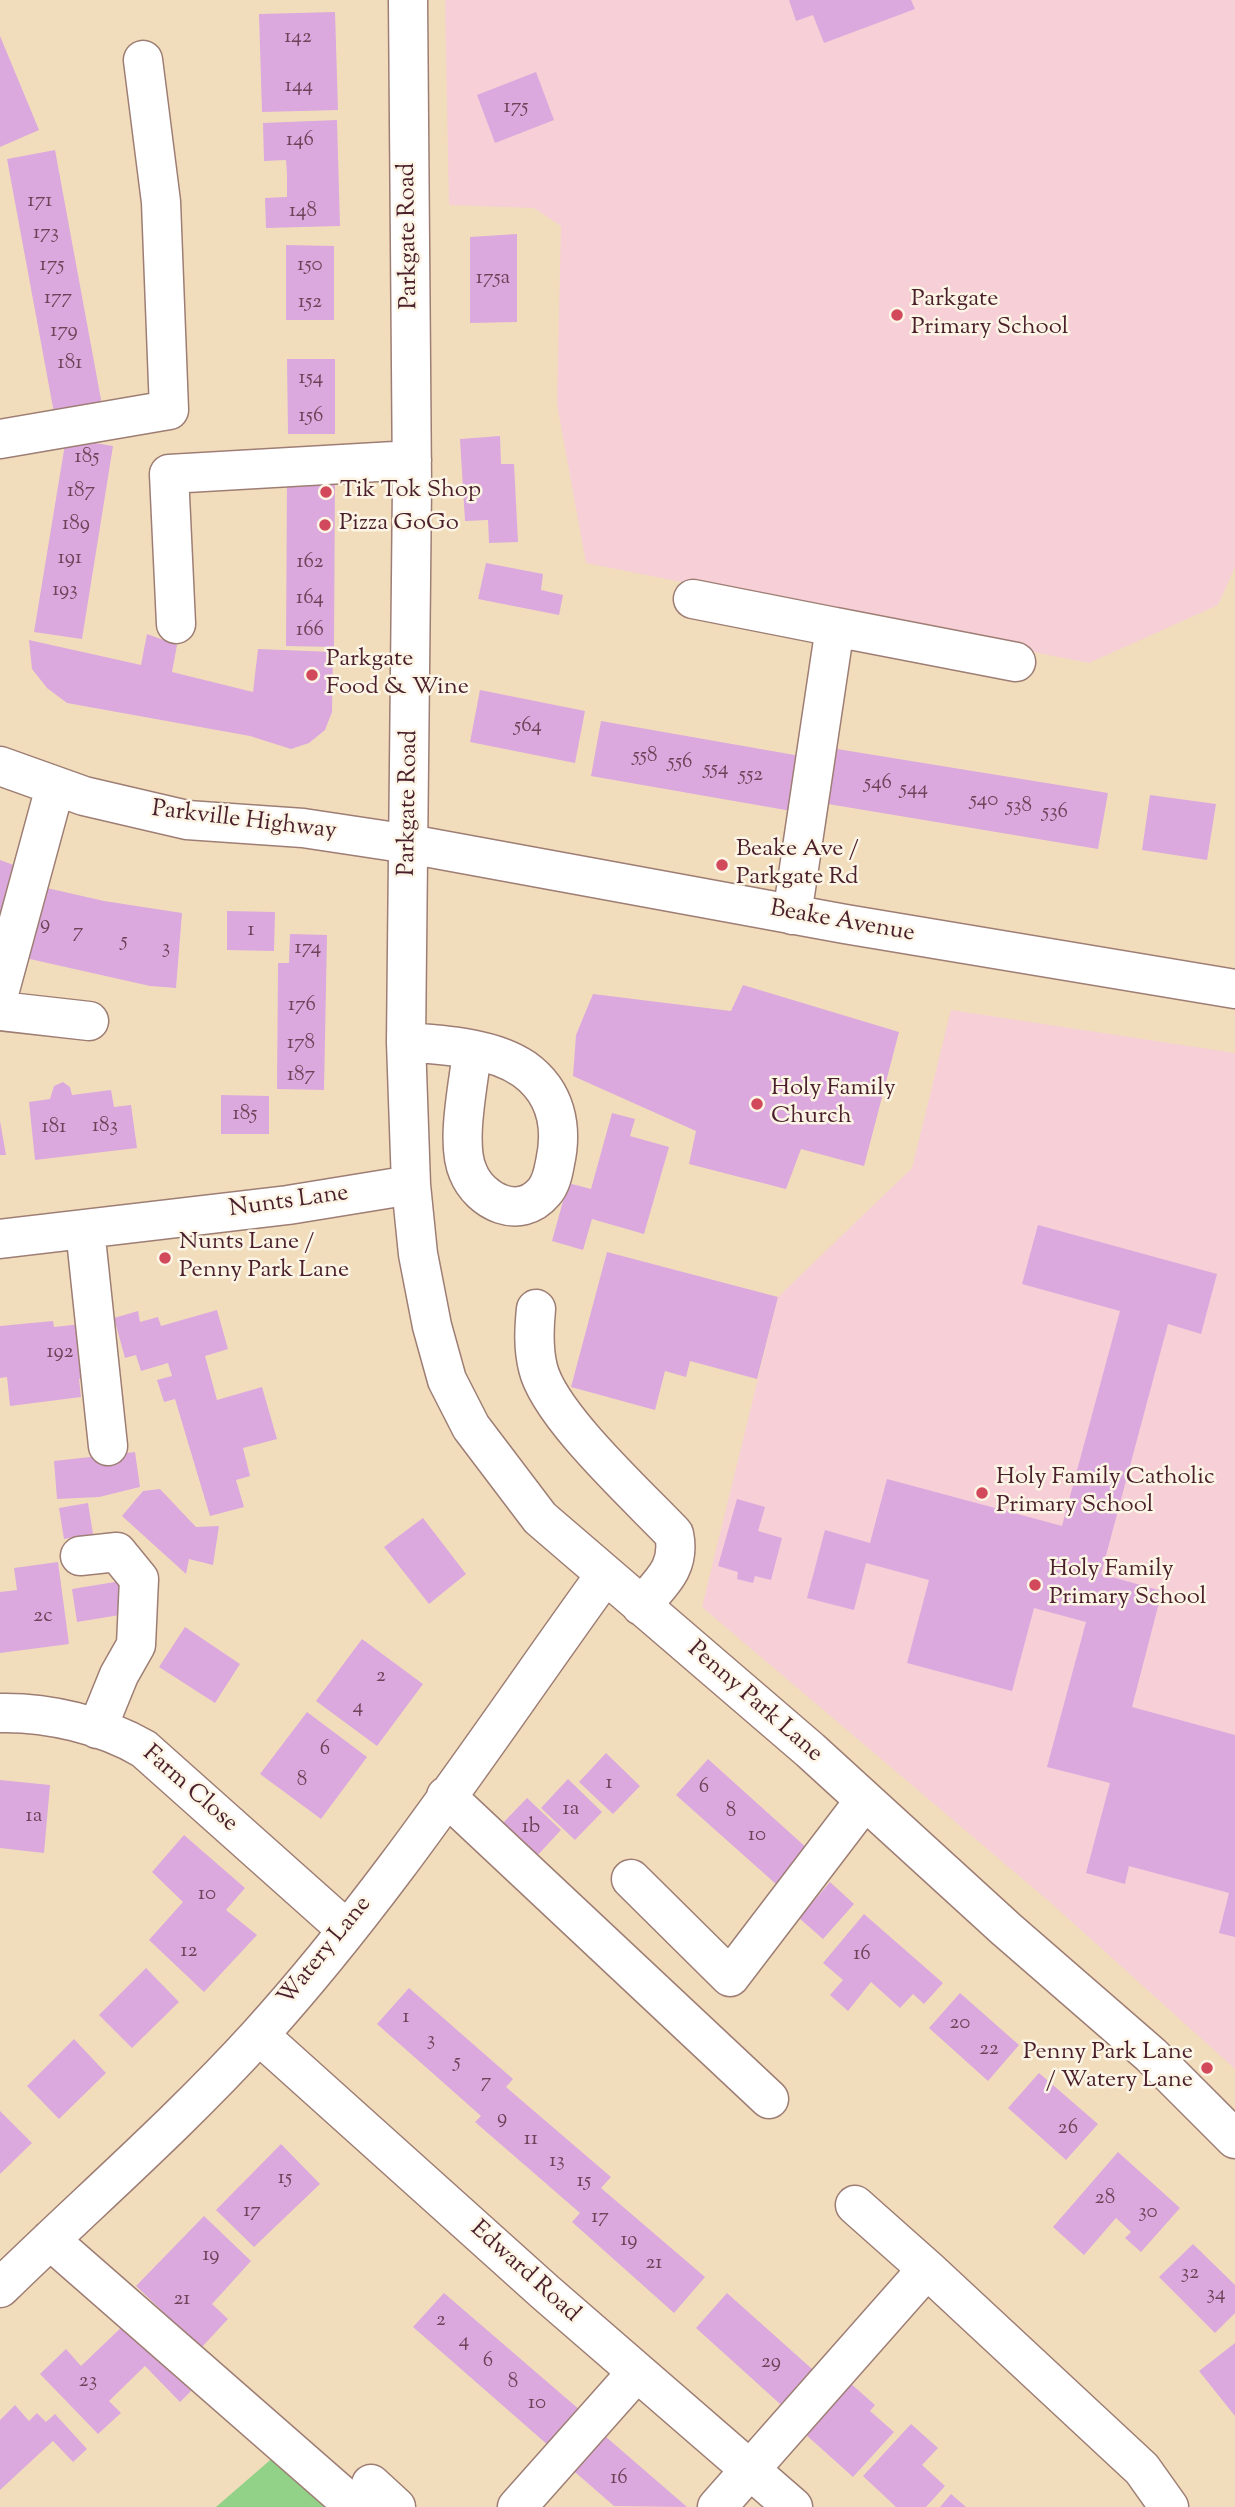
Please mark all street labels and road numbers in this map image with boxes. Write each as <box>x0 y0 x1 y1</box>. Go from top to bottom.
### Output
street label: Parkgate Road <box>394 163 426 309</box>
street label: Parkgate Road <box>394 730 426 876</box>
street label: Parkville Highway <box>150 796 338 848</box>
street label: Beake Avenue <box>767 896 917 950</box>
street label: Nunts Lane <box>227 1180 351 1226</box>
street label: Penny Park Lane <box>680 1636 828 1770</box>
street label: Farm Close <box>135 1741 243 1839</box>
street label: Watery Lane <box>273 1892 379 2012</box>
street label: Edward Road <box>463 2216 585 2330</box>

